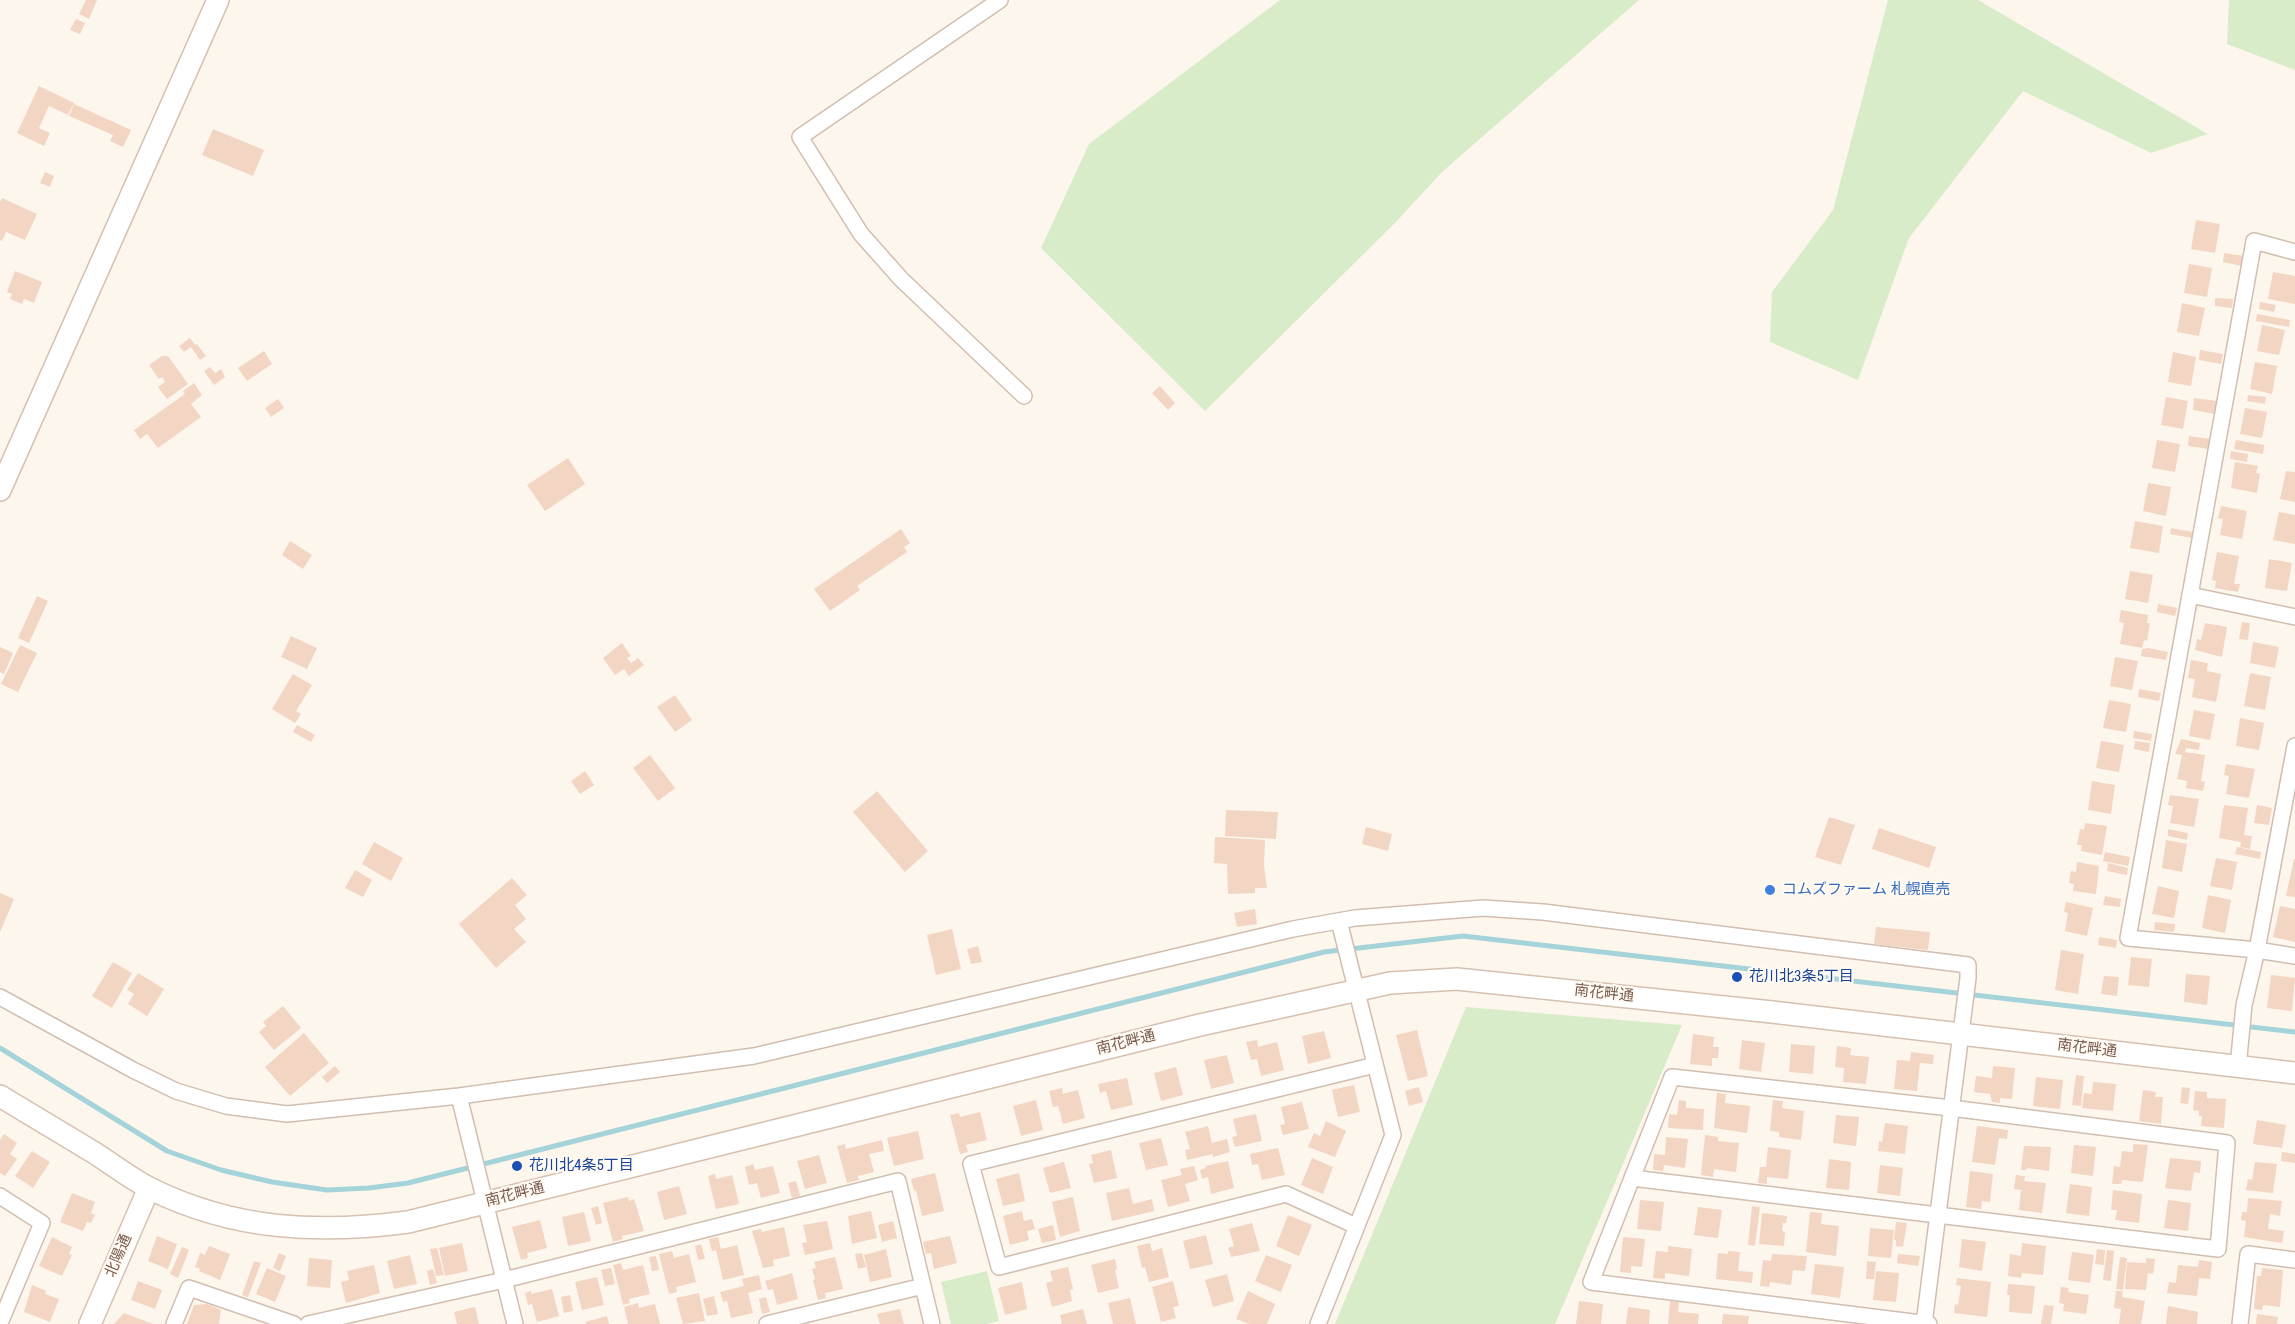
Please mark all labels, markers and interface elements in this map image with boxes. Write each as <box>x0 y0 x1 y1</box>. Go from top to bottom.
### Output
place label: コムズファーム 札幌直売 <box>1782 881 1950 899</box>
marker: コムズファーム 札幌直売 <box>1763 883 1777 897</box>
place label: 花川北3条5丁目 <box>1749 968 1854 986</box>
marker: 花川北3条5丁目 <box>1730 970 1744 984</box>
street label: 南花畔通 <box>1573 982 1635 1006</box>
street label: 南花畔通 <box>1095 1027 1157 1059</box>
street label: 南花畔通 <box>2056 1036 2118 1062</box>
place label: 花川北4条5丁目 <box>529 1157 634 1175</box>
marker: 花川北4条5丁目 <box>510 1159 524 1173</box>
street label: 南花畔通 <box>484 1179 546 1211</box>
street label: 北陽通 <box>102 1232 136 1280</box>

